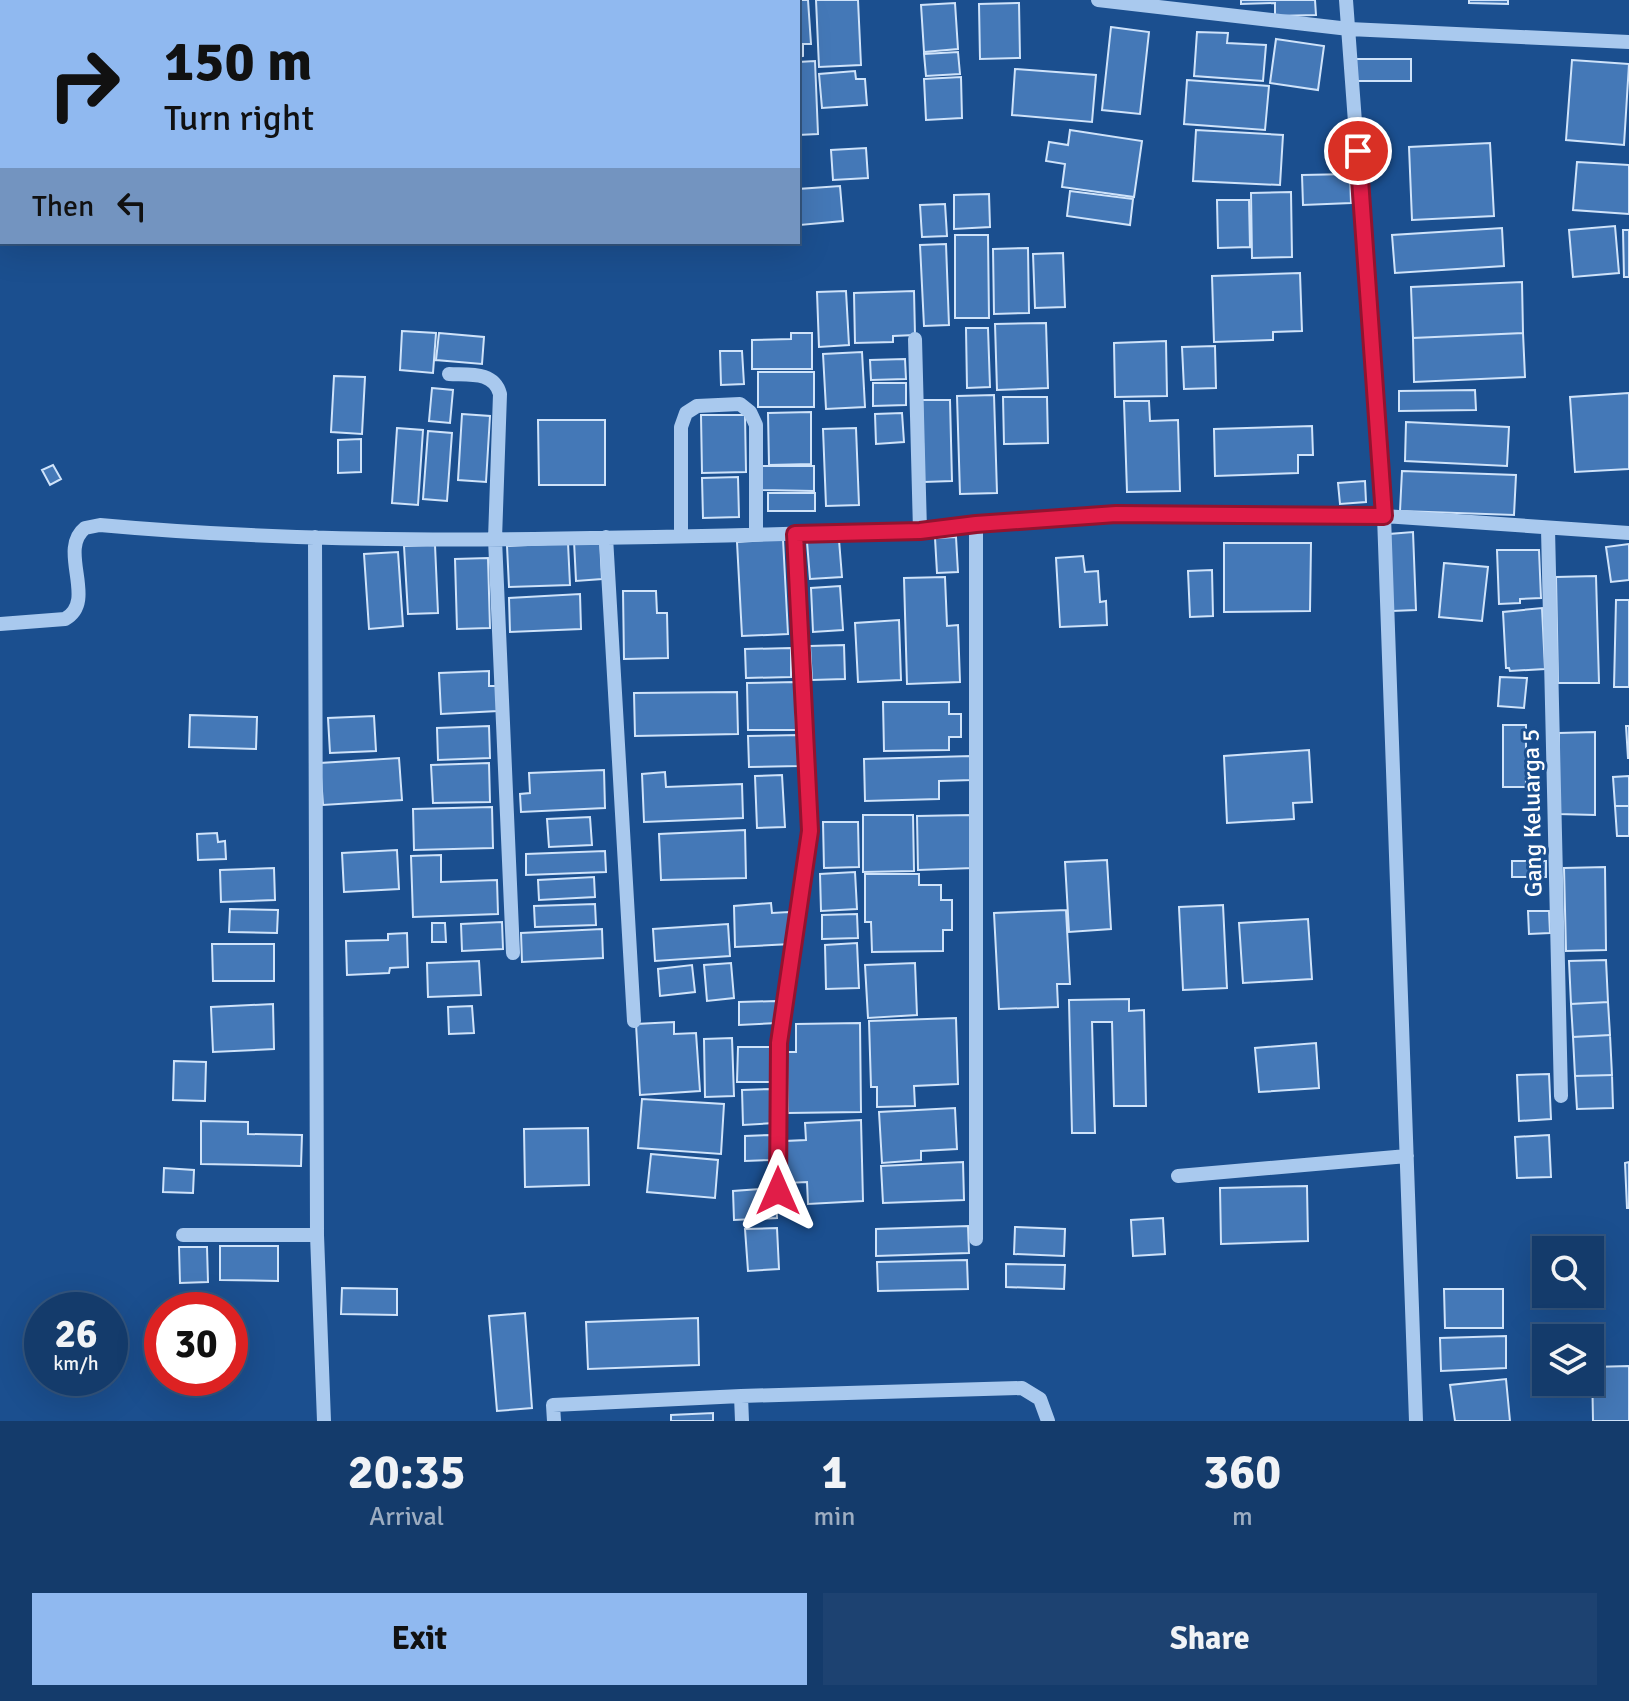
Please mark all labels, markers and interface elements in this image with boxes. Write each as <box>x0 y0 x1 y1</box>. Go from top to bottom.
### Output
text: 150 m <box>164 27 312 96</box>
icon: right <box>32 32 136 136</box>
text: Turn right <box>164 96 314 141</box>
pin <box>1324 117 1392 185</box>
icon: arrive <box>1336 129 1380 173</box>
icon: left <box>110 184 154 228</box>
text: Then <box>32 188 94 225</box>
street label: Gang Keluarga 5 <box>1516 729 1548 897</box>
position arrow <box>736 1149 820 1233</box>
map controls <box>1532 1236 1604 1396</box>
button: search <box>1532 1236 1604 1308</box>
speed limit sign: 30 <box>144 1292 248 1396</box>
text: 26 <box>54 1309 98 1359</box>
button: layers <box>1532 1324 1604 1396</box>
text: km/h <box>53 1351 99 1376</box>
text: 20:35 <box>348 1443 466 1502</box>
text: 1 <box>822 1443 847 1502</box>
text: 360 <box>1203 1443 1281 1502</box>
text: Arrival <box>369 1501 444 1533</box>
text: min <box>814 1501 856 1533</box>
text: m <box>1232 1501 1253 1533</box>
button: Exit <box>32 1593 807 1685</box>
button: Share <box>823 1593 1597 1685</box>

